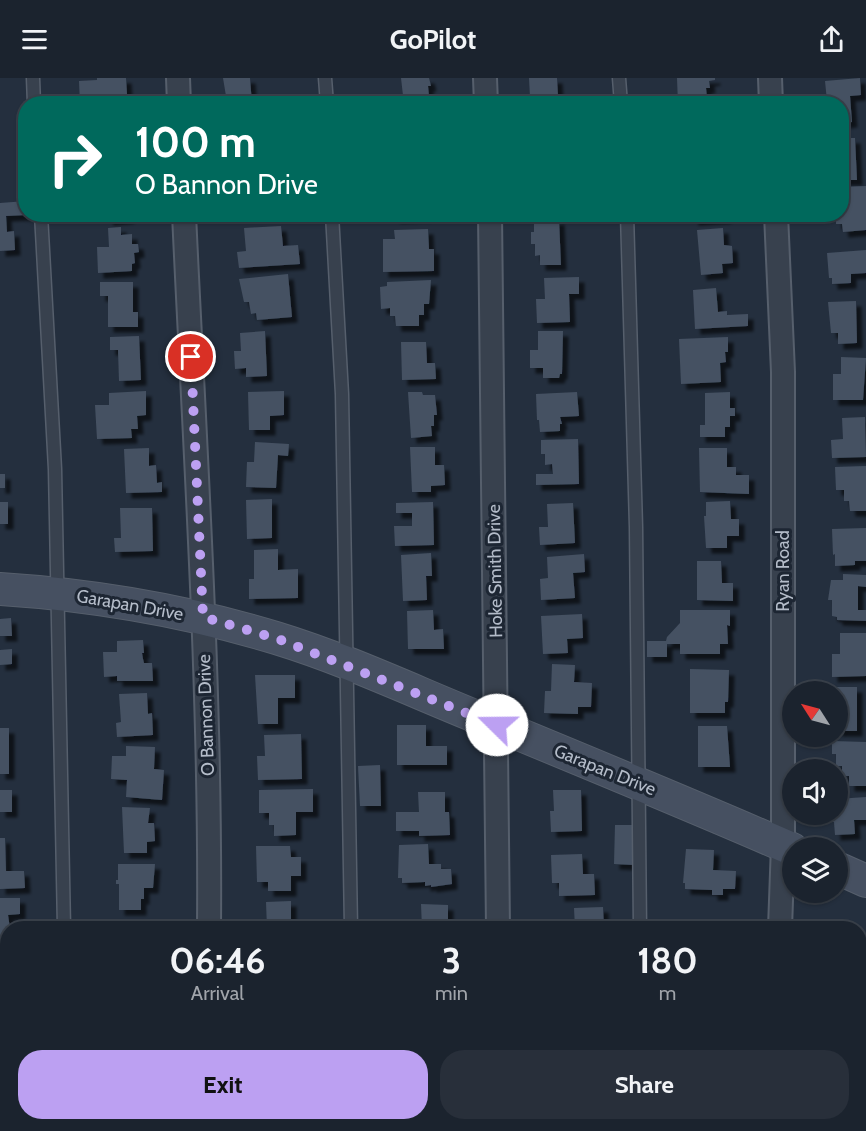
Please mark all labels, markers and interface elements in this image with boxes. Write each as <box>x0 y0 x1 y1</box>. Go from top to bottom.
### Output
icon: menu <box>18 23 51 56</box>
text: GoPilot <box>390 23 476 56</box>
icon: share <box>815 23 848 56</box>
text: 100 m <box>135 116 256 168</box>
icon: right <box>36 120 114 198</box>
text: O Bannon Drive <box>135 168 318 201</box>
pin <box>165 331 216 382</box>
icon: arrive <box>174 340 207 373</box>
street label: Hoke Smith Drive <box>483 504 507 638</box>
street label: Ryan Road <box>772 530 794 612</box>
street label: Garapan Drive <box>75 585 185 625</box>
street label: O Bannon Drive <box>193 654 219 776</box>
north arrow <box>782 681 848 747</box>
map controls <box>782 681 848 903</box>
position arrow <box>465 693 529 757</box>
street label: Garapan Drive <box>551 740 659 800</box>
button: sound <box>782 759 848 825</box>
button: layers <box>782 837 848 903</box>
text: 06:46 <box>169 938 266 982</box>
text: 3 <box>442 938 461 982</box>
text: 180 <box>637 938 698 982</box>
text: Arrival <box>191 981 244 1005</box>
text: min <box>435 981 468 1005</box>
text: m <box>659 981 676 1005</box>
button: Exit <box>18 1050 428 1119</box>
button: Share <box>440 1050 849 1119</box>

